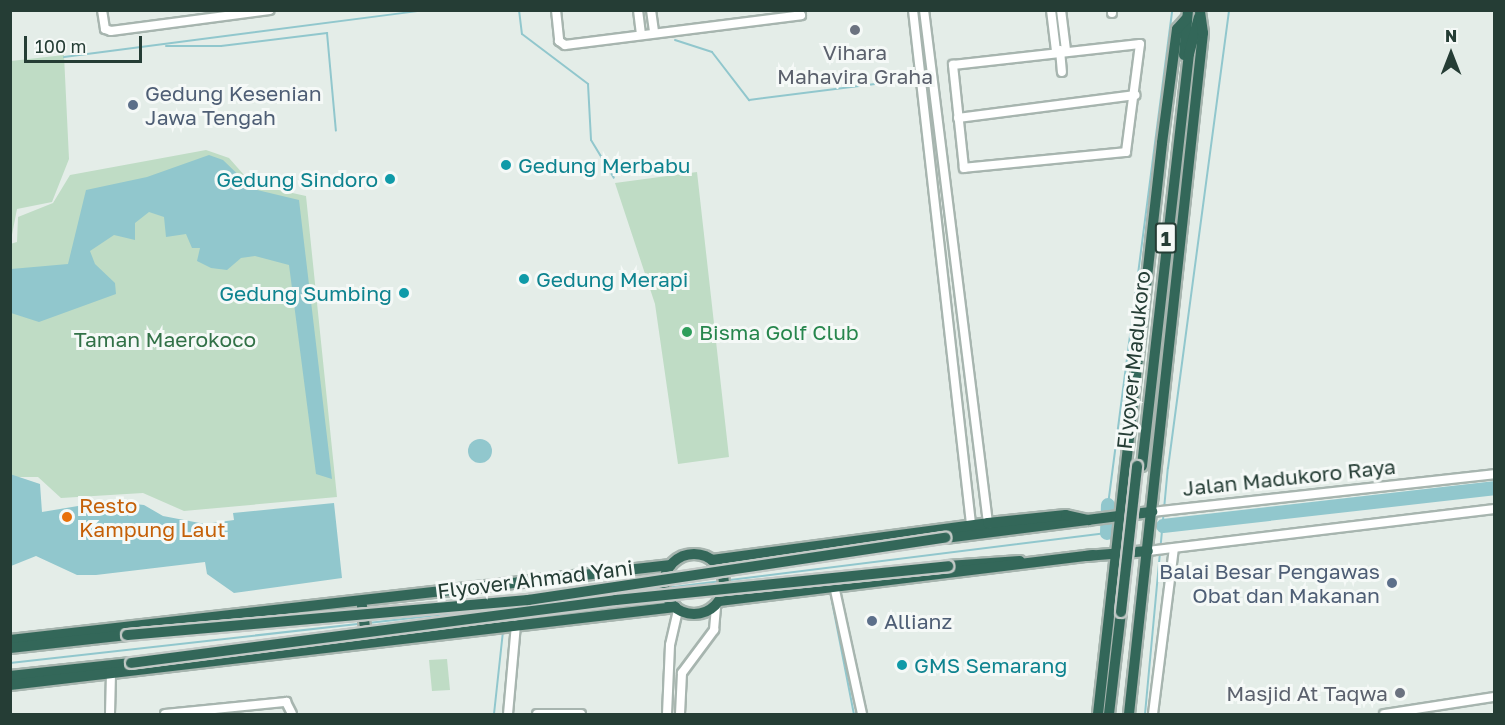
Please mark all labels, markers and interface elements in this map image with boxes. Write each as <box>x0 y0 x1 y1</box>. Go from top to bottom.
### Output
marker: Vihara Mahavira Graha <box>848 23 862 37</box>
scale bar <box>27 24 146 62</box>
north arrow <box>1421 24 1481 84</box>
text: N <box>1445 26 1457 46</box>
text: 100 m <box>35 35 86 57</box>
place label: Vihara Mahavira Graha <box>777 39 933 89</box>
place label: Gedung Kesenian Jawa Tengah <box>145 80 322 130</box>
marker: Gedung Kesenian Jawa Tengah <box>126 98 140 112</box>
place label: Gedung Merbabu <box>518 152 691 178</box>
marker: Gedung Merbabu <box>499 158 513 172</box>
place label: Gedung Sindoro <box>216 166 378 192</box>
marker: Gedung Sindoro <box>383 172 397 186</box>
road number: 1 <box>1154 221 1178 255</box>
place label: Gedung Merapi <box>536 266 688 292</box>
street label: Flyover Madukoro <box>1111 269 1155 451</box>
marker: Gedung Merapi <box>517 272 531 286</box>
place label: Gedung Sumbing <box>219 280 392 306</box>
marker: Gedung Sumbing <box>397 286 411 300</box>
place label: Bisma Golf Club <box>699 319 859 345</box>
marker: Bisma Golf Club <box>680 325 694 339</box>
park label: Taman Maerokoco <box>74 326 256 352</box>
street label: Jalan Madukoro Raya <box>1181 453 1397 501</box>
place label: Resto Kampung Laut <box>79 492 226 542</box>
marker: Resto Kampung Laut <box>60 510 74 524</box>
street label: Flyover Ahmad Yani <box>436 554 634 604</box>
place label: Balai Besar Pengawas Obat dan Makanan <box>1159 558 1380 608</box>
marker: Balai Besar Pengawas Obat dan Makanan <box>1385 576 1399 590</box>
place label: Allianz <box>884 608 952 634</box>
marker: Allianz <box>865 614 879 628</box>
place label: GMS Semarang <box>914 652 1067 678</box>
marker: GMS Semarang <box>895 658 909 672</box>
place label: Masjid At Taqwa <box>1226 680 1388 706</box>
marker: Masjid At Taqwa <box>1393 686 1407 700</box>

